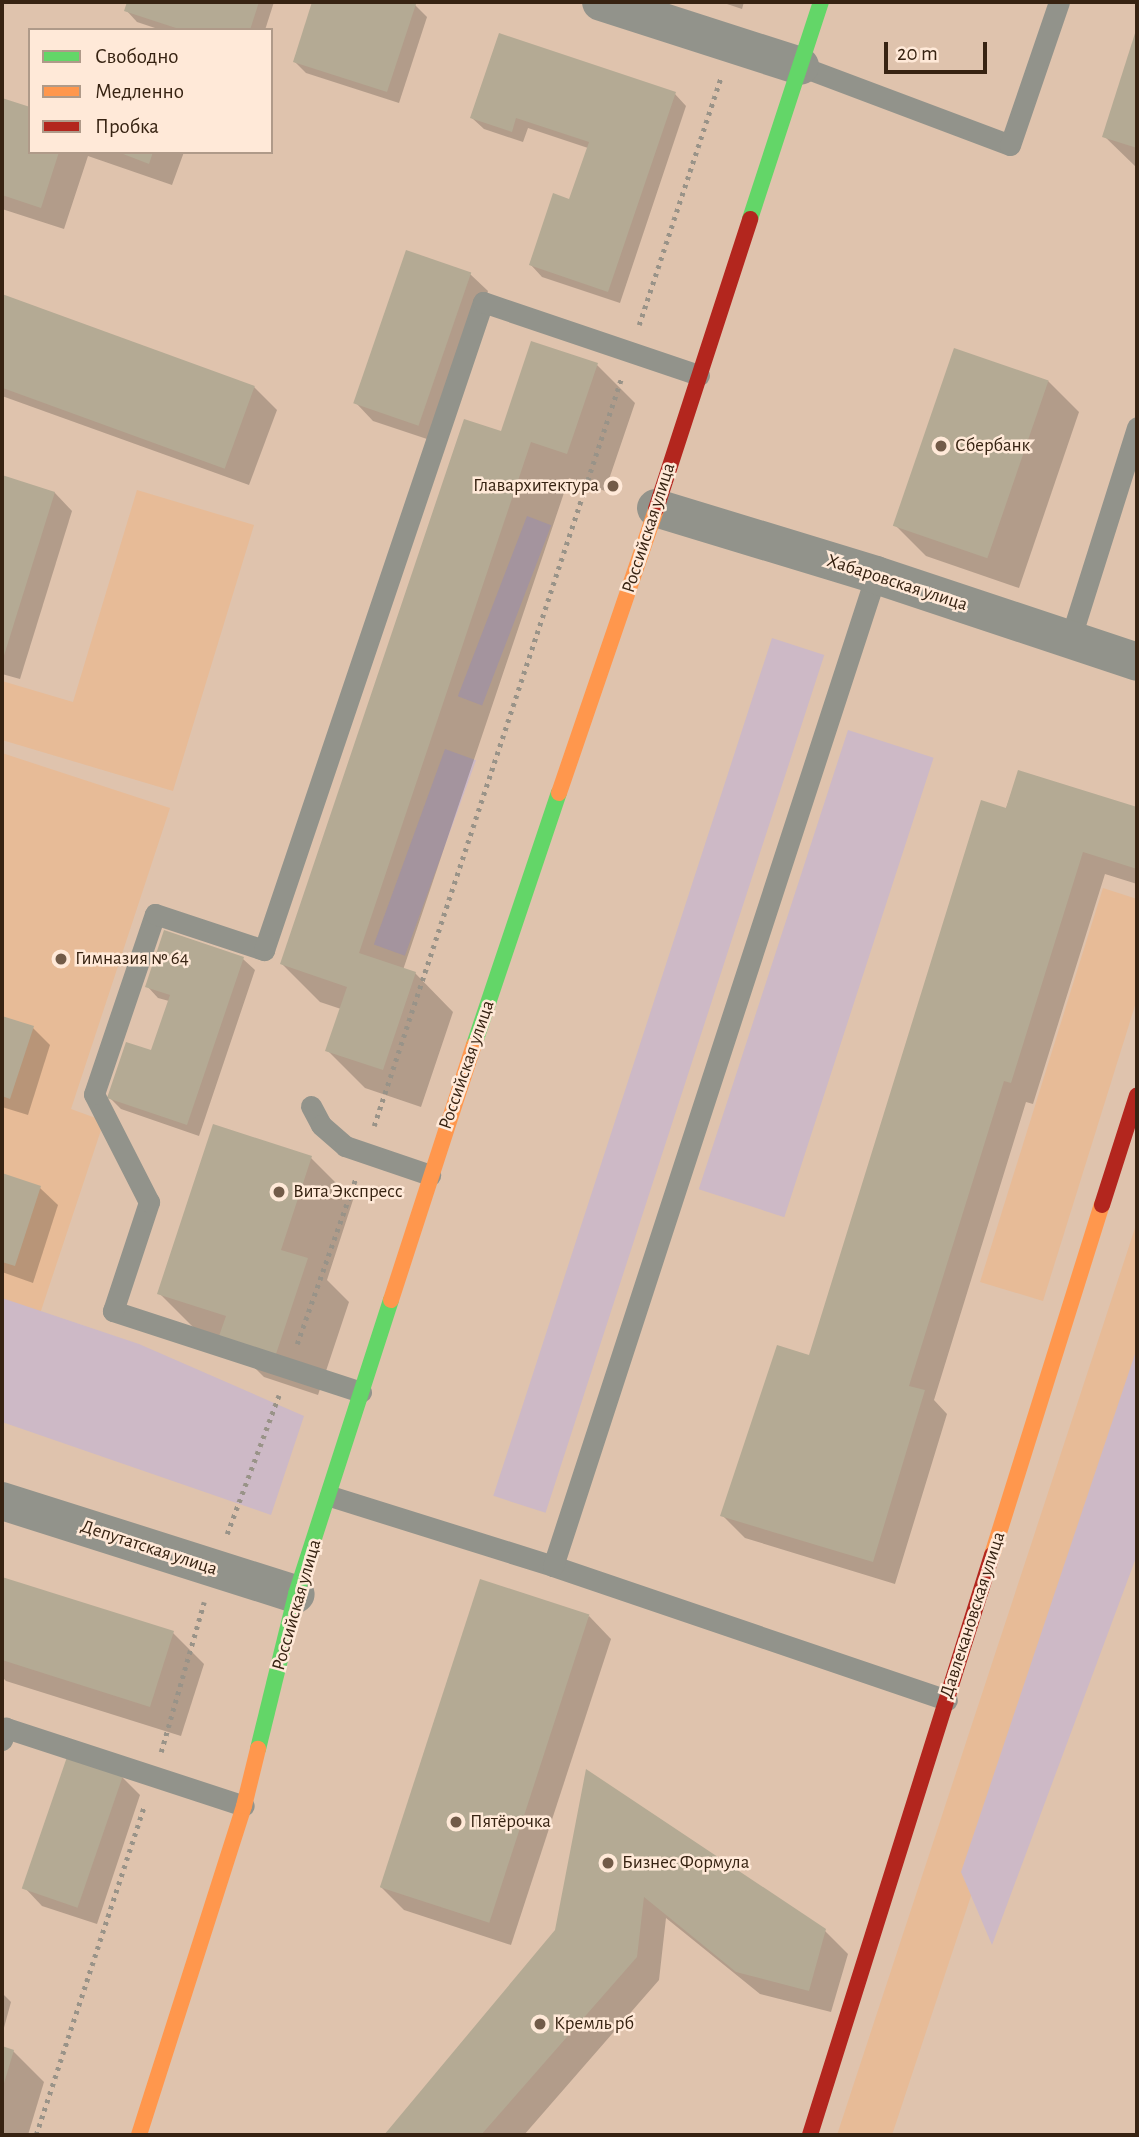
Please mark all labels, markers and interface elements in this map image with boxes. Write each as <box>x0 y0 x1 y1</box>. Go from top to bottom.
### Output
legend <box>28 28 273 154</box>
scale bar <box>887 28 990 72</box>
text: 20 m <box>897 43 938 64</box>
text: Свободно <box>95 46 179 67</box>
text: Медленно <box>95 81 184 102</box>
text: Пробка <box>95 116 159 137</box>
place label: Сбербанк <box>955 435 1030 457</box>
marker: Сбербанк <box>933 438 949 454</box>
street label: Российская улица <box>617 460 681 596</box>
place label: Главархитектура <box>473 475 599 497</box>
marker: Главархитектура <box>605 478 621 494</box>
street label: Хабаровская улица <box>824 549 970 617</box>
place label: Гимназия № 64 <box>75 948 189 970</box>
marker: Гимназия № 64 <box>53 951 69 967</box>
street label: Российская улица <box>434 997 500 1133</box>
place label: Вита Экспресс <box>293 1181 403 1203</box>
marker: Вита Экспресс <box>271 1184 287 1200</box>
street label: Депутатская улица <box>78 1515 220 1581</box>
street label: Давлекановская улица <box>935 1529 1011 1701</box>
street label: Российская улица <box>267 1537 327 1673</box>
place label: Пятёрочка <box>470 1811 551 1833</box>
marker: Пятёрочка <box>448 1814 464 1830</box>
place label: Бизнес Формула <box>622 1852 749 1874</box>
marker: Бизнес Формула <box>600 1855 616 1871</box>
place label: Кремль рб <box>554 2013 634 2035</box>
marker: Кремль рб <box>532 2016 548 2032</box>

